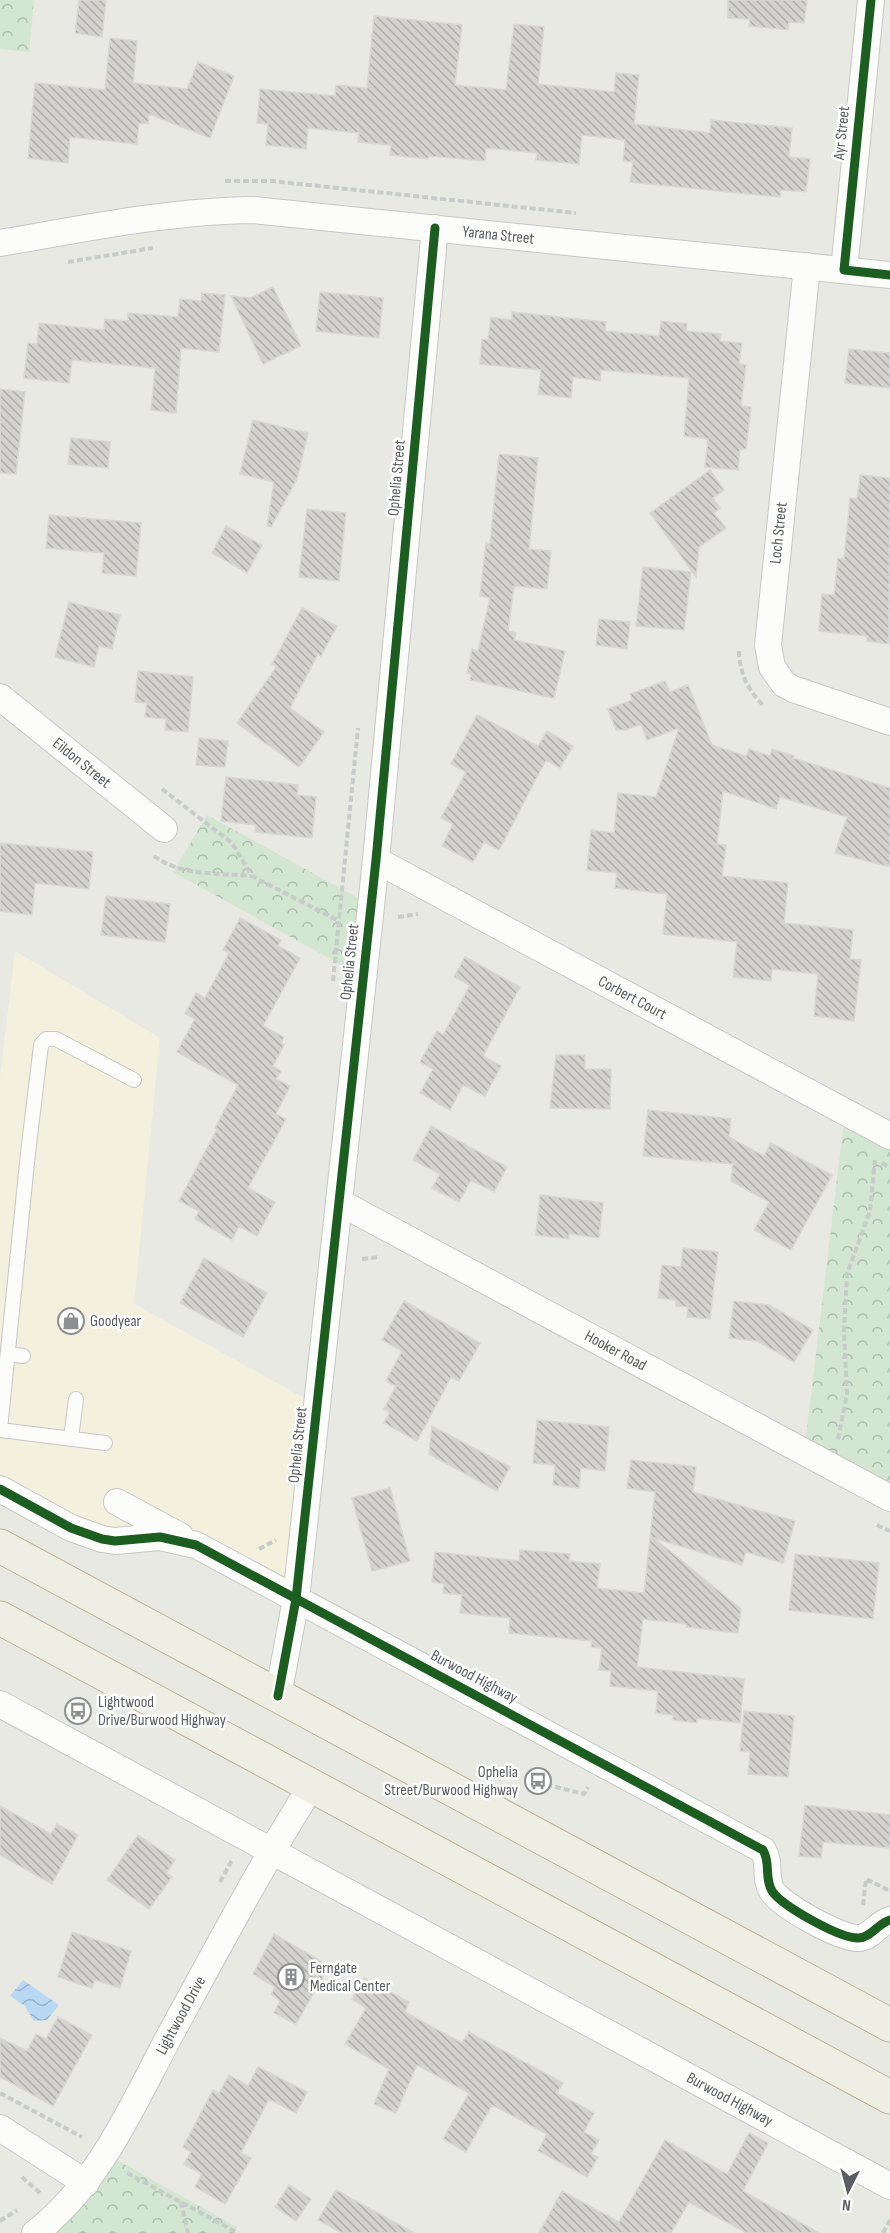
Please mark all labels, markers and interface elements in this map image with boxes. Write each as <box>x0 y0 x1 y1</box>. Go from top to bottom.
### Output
street label: Ayr Street <box>830 105 854 162</box>
street label: Yarana Street <box>461 222 535 248</box>
street label: Ophelia Street <box>384 439 410 517</box>
street label: Loch Street <box>766 501 792 565</box>
street label: Eildon Street <box>49 734 115 792</box>
street label: Ophelia Street <box>337 923 363 1001</box>
street label: Corbert Court <box>595 972 670 1024</box>
shop icon: Goodyear <box>56 1306 86 1336</box>
place label: Goodyear <box>90 1312 142 1331</box>
street label: Hooker Road <box>581 1326 650 1375</box>
street label: Ophelia Street <box>285 1406 311 1484</box>
street label: Burwood Highway <box>427 1646 521 1708</box>
place label: Lightwood Drive/Burwood Highway <box>98 1693 226 1730</box>
bus stop icon: Lightwood Drive/Burwood Highway <box>63 1696 93 1726</box>
place label: Ophelia Street/Burwood Highway <box>384 1763 518 1800</box>
bus stop icon: Ophelia Street/Burwood Highway <box>523 1766 553 1796</box>
place label: Ferngate Medical Center <box>310 1959 391 1996</box>
building icon: Ferngate Medical Center <box>276 1962 306 1992</box>
street label: Lightwood Drive <box>152 1973 210 2058</box>
street label: Burwood Highway <box>683 2068 776 2130</box>
north arrow <box>818 2161 878 2221</box>
text: N <box>841 2195 852 2214</box>

